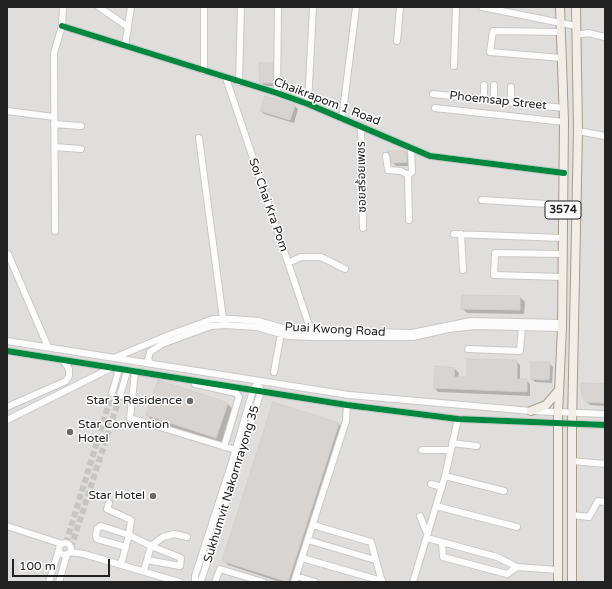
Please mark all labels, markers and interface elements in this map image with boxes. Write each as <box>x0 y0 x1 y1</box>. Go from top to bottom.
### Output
street label: Chaikrapom 1 Road <box>272 75 382 129</box>
street label: Phoemsap Street <box>449 89 547 113</box>
street label: ซอยสร้อยเพชร <box>354 141 370 213</box>
street label: Soi Chai Kra Pom <box>245 156 291 254</box>
road number: 3574 <box>545 201 581 219</box>
street label: Puai Kwong Road <box>284 320 386 340</box>
place label: Star 3 Residence <box>86 394 182 408</box>
marker: Star 3 Residence <box>185 396 195 406</box>
street label: Sukhumvit Nakornrayong 35 <box>201 404 263 564</box>
place label: Star Convention Hotel <box>78 418 169 446</box>
marker: Star Convention Hotel <box>65 427 75 437</box>
place label: Star Hotel <box>88 489 145 503</box>
marker: Star Hotel <box>148 491 158 501</box>
scale bar <box>14 551 112 577</box>
text: 100 m <box>19 559 56 573</box>

